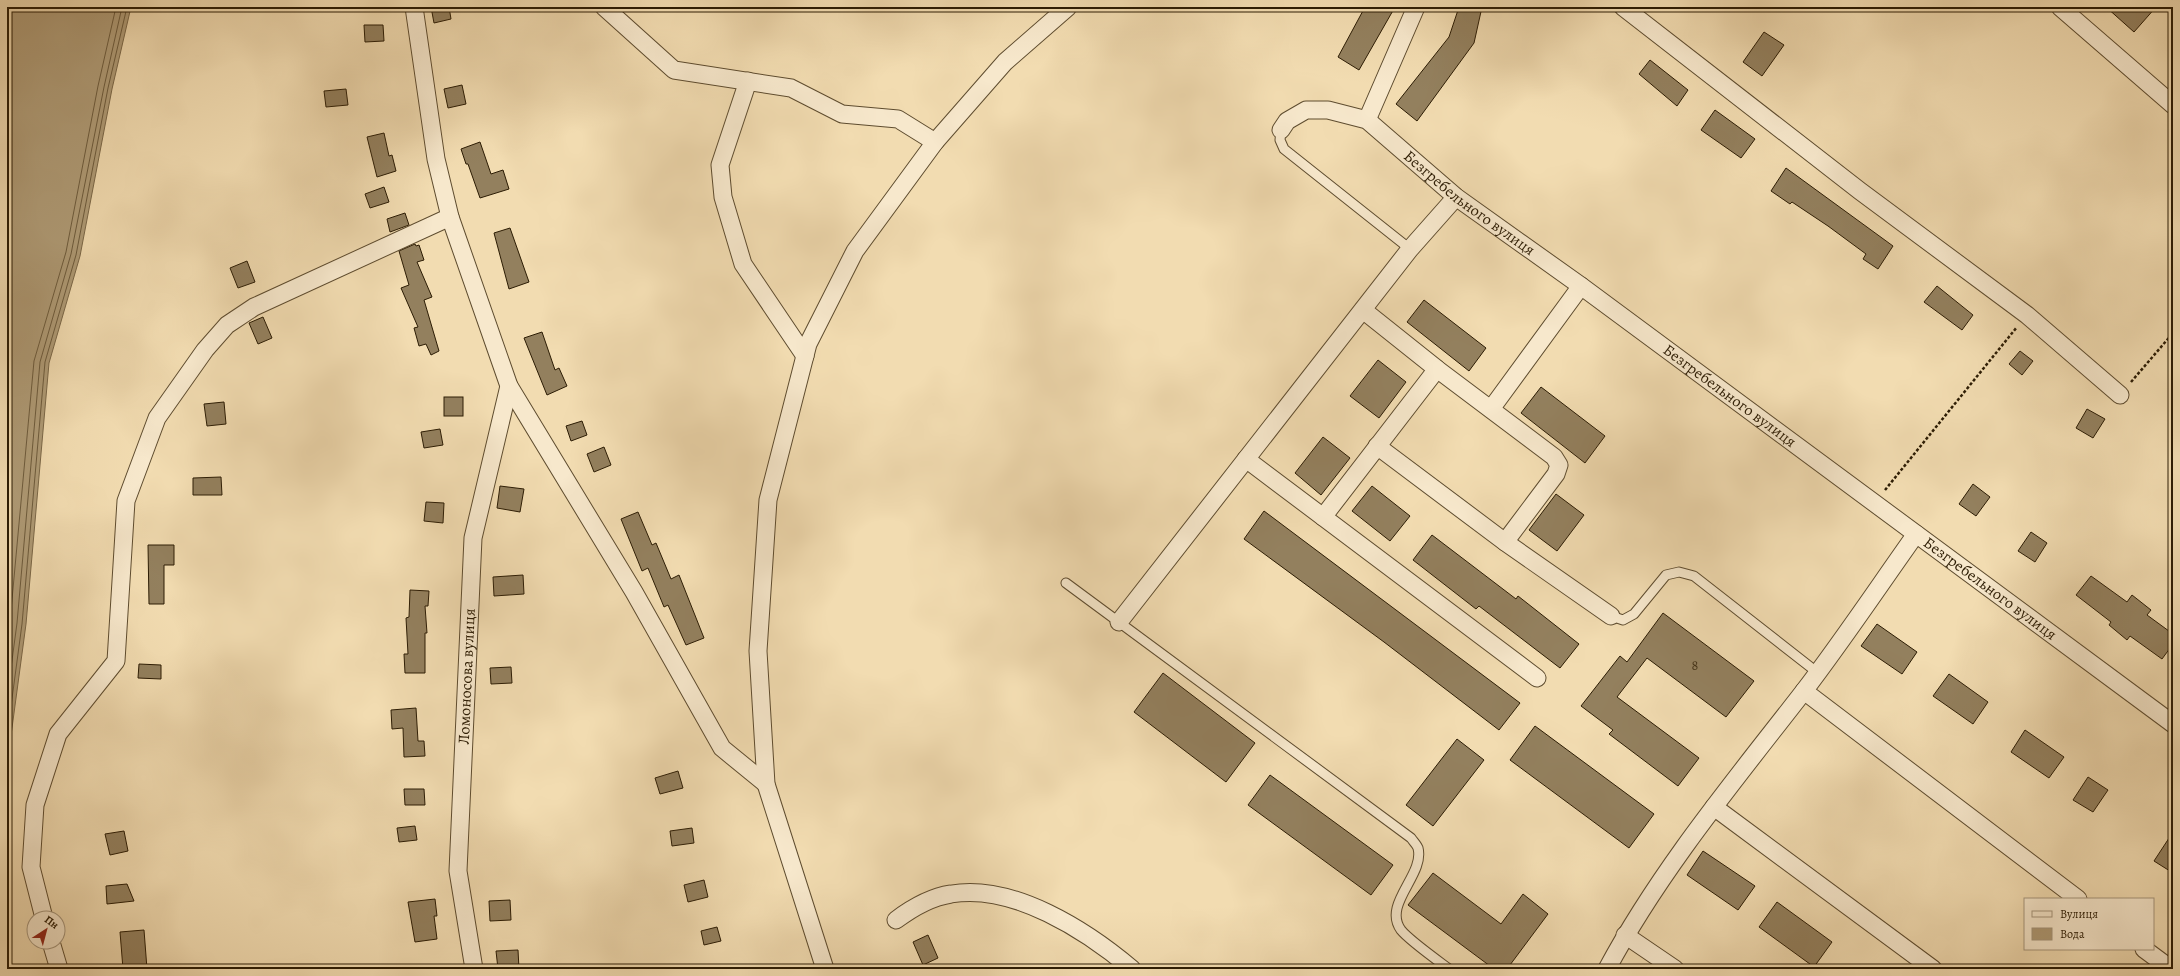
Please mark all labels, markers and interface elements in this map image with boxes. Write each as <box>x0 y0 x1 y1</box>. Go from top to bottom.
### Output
street label: Безгребельного вулиця <box>1399 145 1540 261</box>
street label: Безгребельного вулиця <box>1658 339 1801 453</box>
street label: Безгребельного вулиця <box>1919 532 2062 646</box>
street label: Ломоносова вулиця <box>453 608 481 745</box>
house number: 8 <box>1692 656 1699 675</box>
legend <box>2024 898 2154 950</box>
text: Вулиця <box>2060 906 2098 922</box>
north arrow <box>26 910 66 950</box>
text: Пн <box>41 912 62 933</box>
text: Вода <box>2060 926 2085 942</box>

